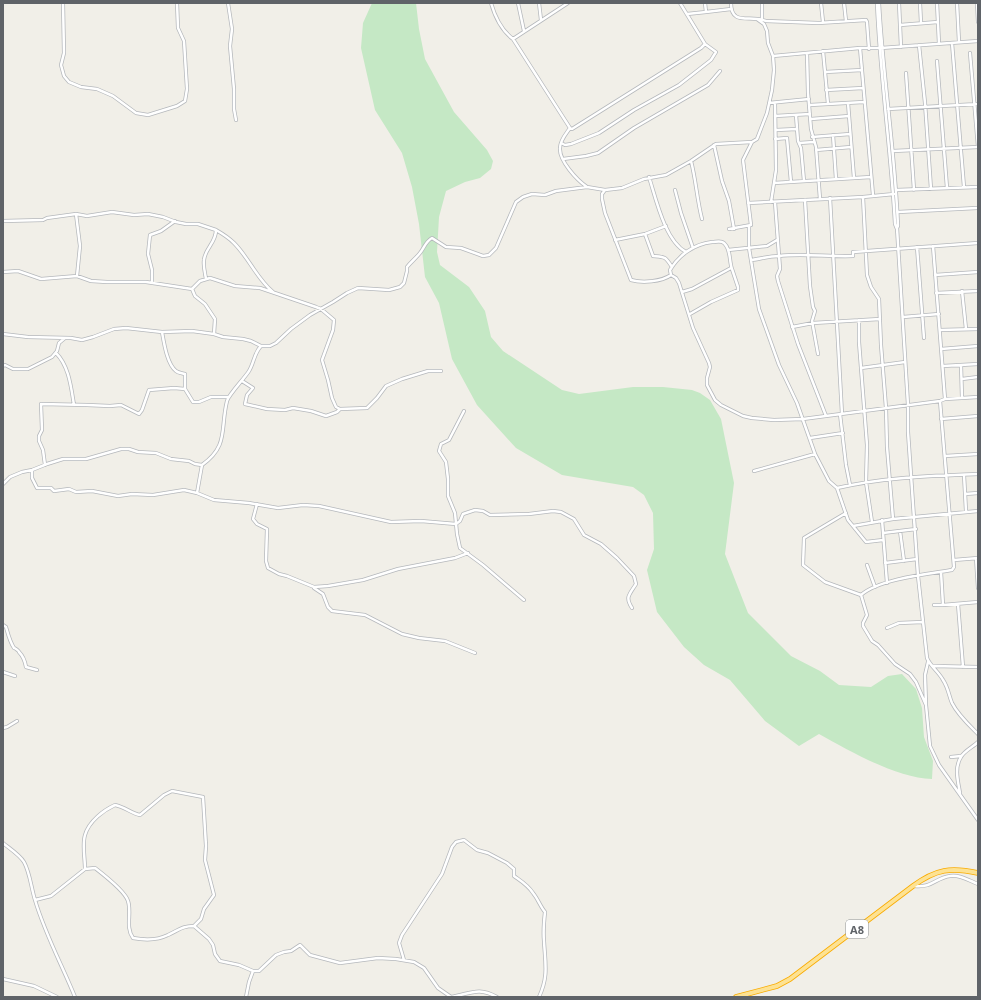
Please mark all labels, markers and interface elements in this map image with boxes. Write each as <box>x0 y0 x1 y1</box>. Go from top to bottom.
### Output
road number: A8 <box>846 920 868 938</box>

